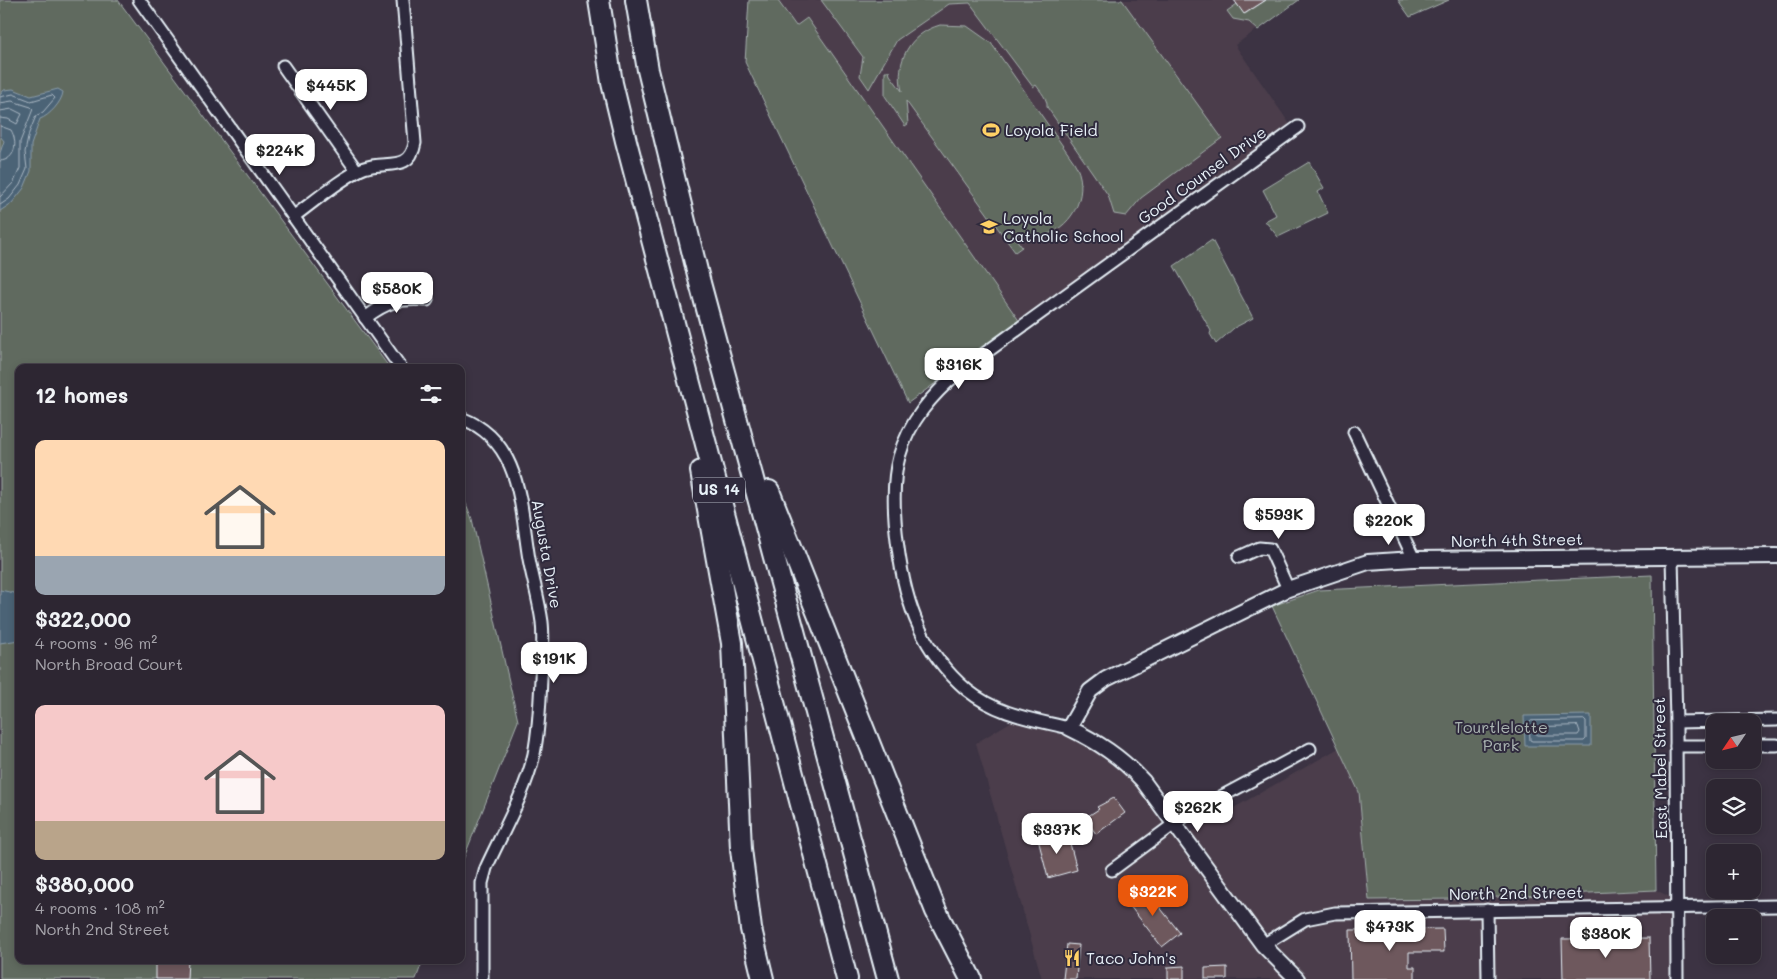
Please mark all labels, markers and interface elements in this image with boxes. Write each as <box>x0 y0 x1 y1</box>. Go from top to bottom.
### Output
pin: $445K <box>296 68 366 111</box>
text: $445K <box>306 74 356 95</box>
place label: Loyola Field <box>1005 119 1098 140</box>
sports icon: Loyola Field <box>981 120 1001 140</box>
street label: Good Counsel Drive <box>1133 121 1270 228</box>
pin: $224K <box>245 134 315 176</box>
text: $224K <box>256 139 304 160</box>
place label: Loyola Catholic School <box>1003 207 1124 246</box>
school or university icon: Loyola Catholic School <box>979 217 999 237</box>
pin: $580K <box>362 272 432 314</box>
text: $580K <box>372 277 422 298</box>
pin: $316K <box>924 348 994 390</box>
text: $316K <box>936 353 982 374</box>
icon: filters <box>417 380 445 408</box>
text: 12 homes <box>35 381 128 408</box>
icon: home <box>195 472 285 562</box>
road number: US 14 <box>693 478 745 502</box>
street label: Augusta Drive <box>528 498 567 610</box>
pin: $593K <box>1244 498 1314 540</box>
text: $593K <box>1255 503 1303 524</box>
pin: $220K <box>1354 504 1424 546</box>
text: $220K <box>1365 509 1413 530</box>
street label: North 4th Street <box>1451 528 1583 551</box>
text: $322,000 <box>35 605 131 632</box>
text: 4 rooms · 96 m² <box>35 632 157 653</box>
pin: $191K <box>519 642 589 684</box>
text: $191K <box>532 647 576 668</box>
text: North Broad Court <box>35 653 183 674</box>
street label: East Mabel Street <box>1648 697 1671 839</box>
north arrow <box>1706 714 1761 769</box>
map controls <box>1706 714 1761 964</box>
park label: Tourtlelotte Park <box>1454 716 1548 755</box>
icon: home <box>195 737 285 827</box>
button: layers <box>1706 779 1761 834</box>
pin: $262K <box>1163 790 1233 833</box>
text: $262K <box>1174 796 1222 817</box>
pin: $337K <box>1022 812 1092 855</box>
text: $337K <box>1033 818 1081 839</box>
button: + <box>1706 844 1761 899</box>
text: $380,000 <box>35 870 134 897</box>
pin: $322K <box>1118 874 1188 917</box>
text: $322K <box>1129 880 1177 901</box>
street label: North 2nd Street <box>1449 881 1583 904</box>
text: 4 rooms · 108 m² <box>35 897 165 918</box>
button: − <box>1706 909 1761 964</box>
pin: $473K <box>1355 910 1425 952</box>
text: $473K <box>1365 915 1415 936</box>
pin: $380K <box>1571 916 1641 959</box>
text: North 2nd Street <box>35 918 169 939</box>
text: $380K <box>1581 922 1631 943</box>
place label: Taco John's <box>1086 947 1176 968</box>
restaurant icon: Taco John's <box>1062 948 1082 968</box>

